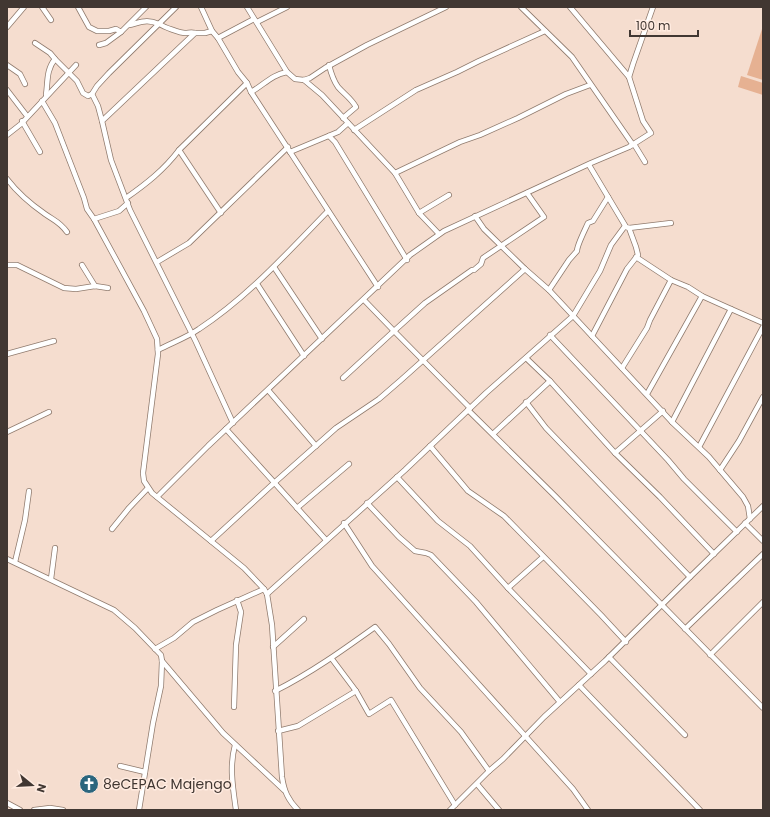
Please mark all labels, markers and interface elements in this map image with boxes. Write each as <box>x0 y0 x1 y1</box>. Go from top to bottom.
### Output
scale bar <box>630 12 698 38</box>
text: 100 m <box>636 17 670 34</box>
north arrow <box>12 765 52 805</box>
church icon: 8eCEPAC Majengo <box>78 773 100 795</box>
place label: 8eCEPAC Majengo <box>103 774 232 794</box>
text: N <box>33 782 50 795</box>

